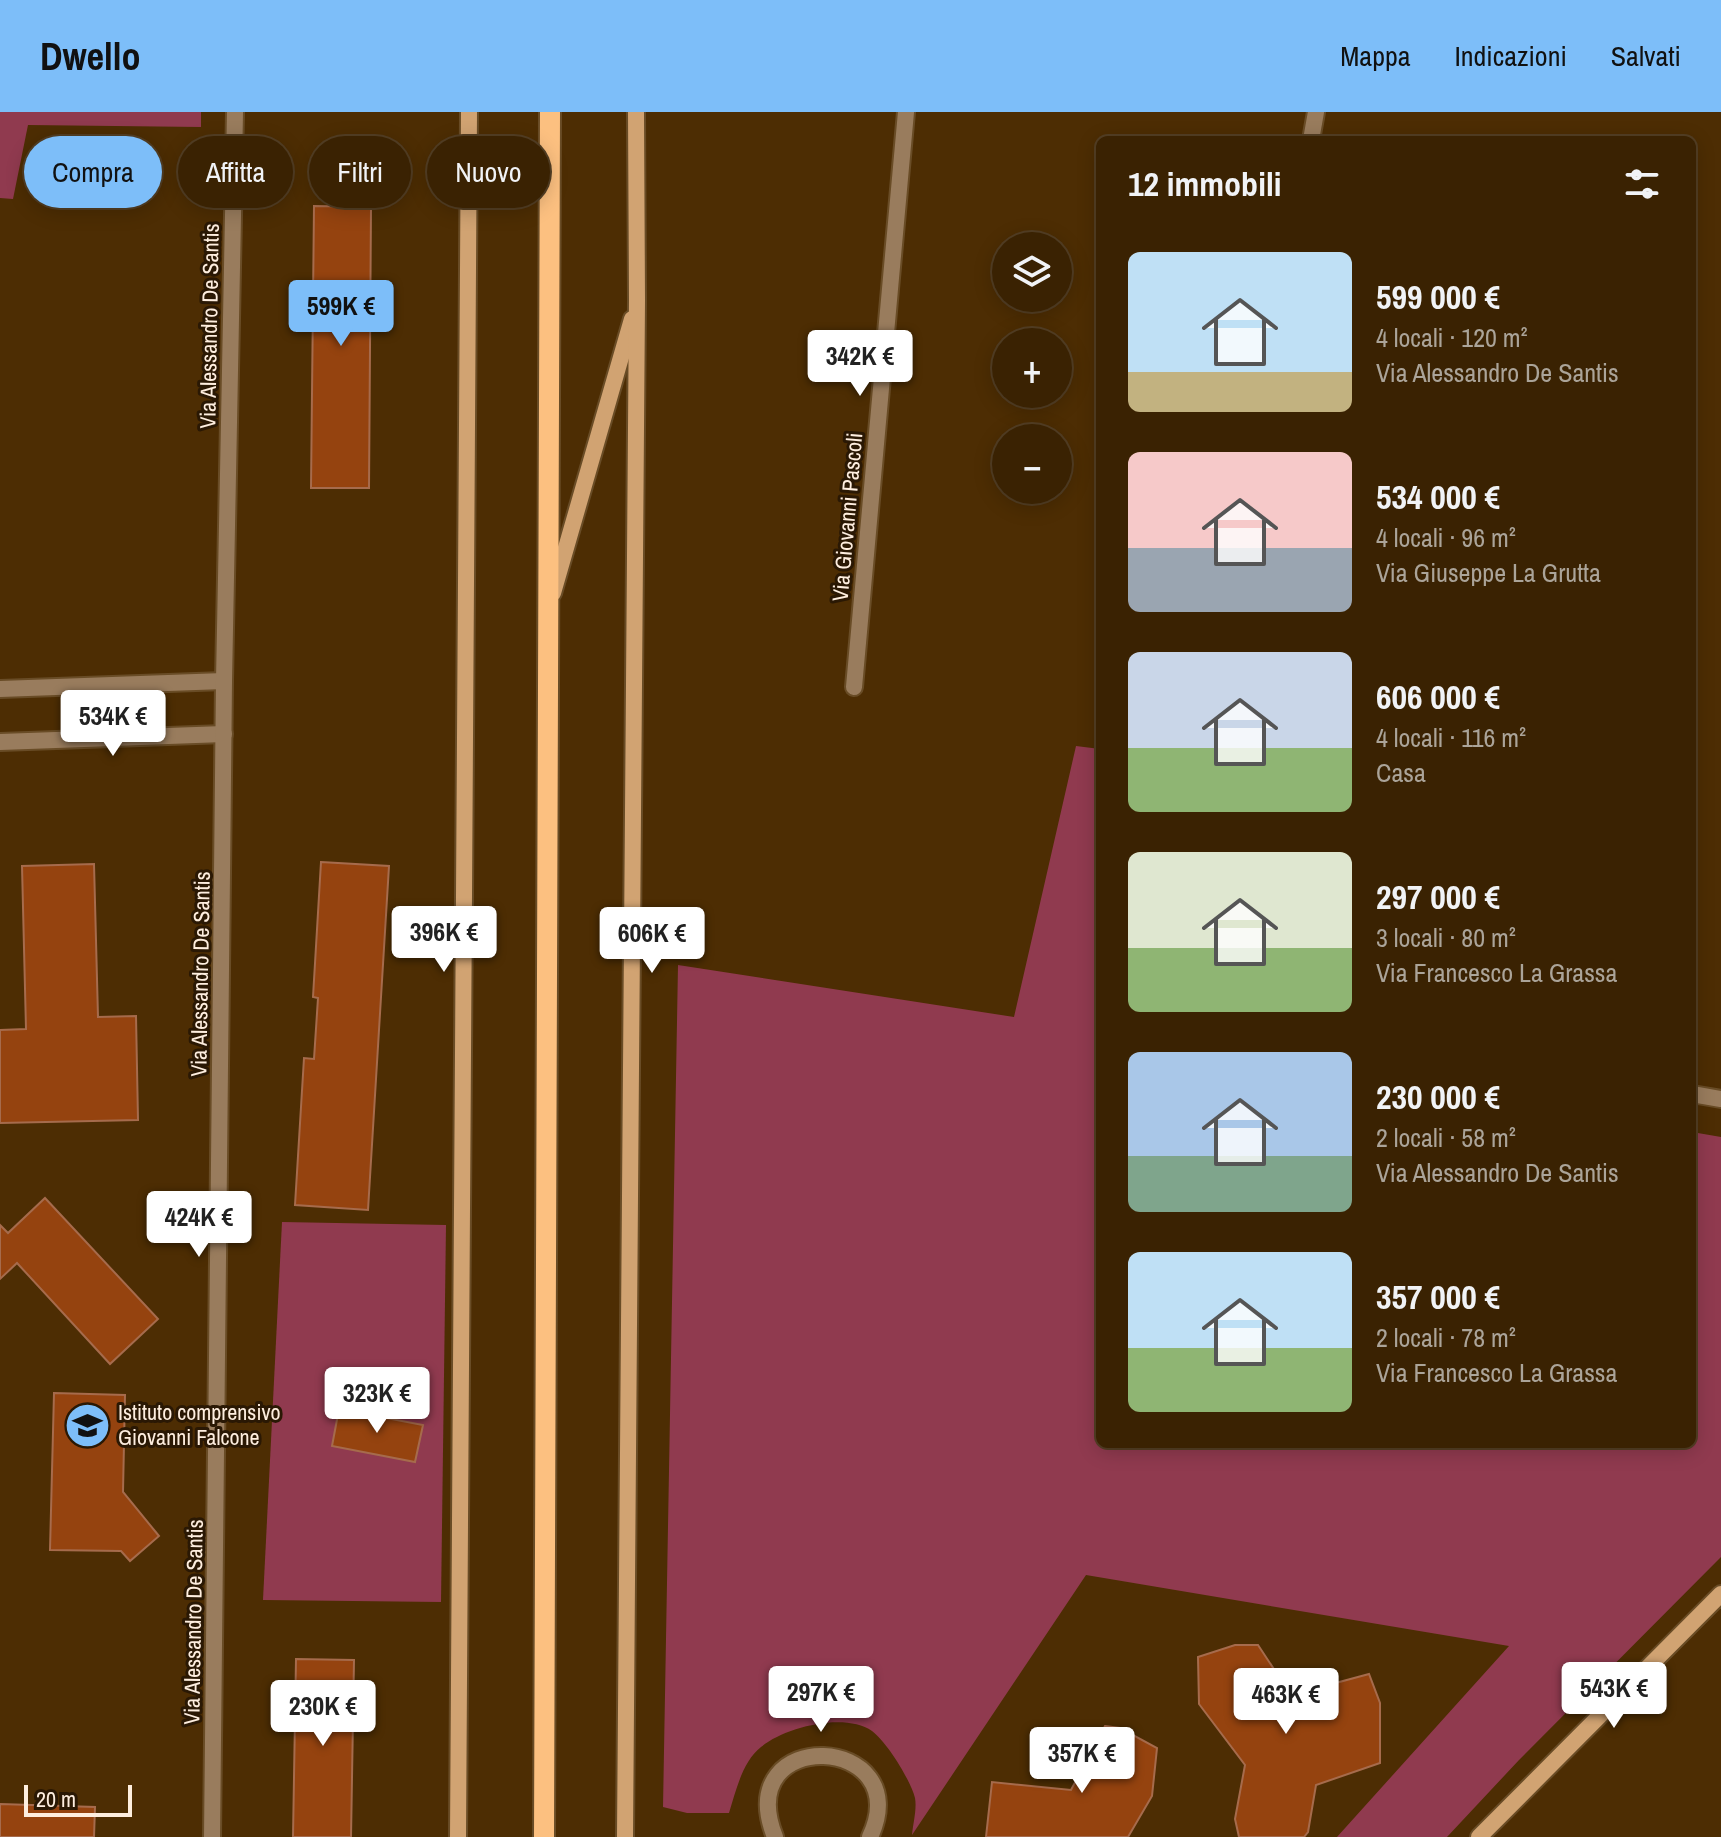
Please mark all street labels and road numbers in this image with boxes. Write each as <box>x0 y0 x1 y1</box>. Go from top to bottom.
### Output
street label: Via Alessandro De Santis <box>192 223 226 429</box>
street label: Via Giovanni Pascoli <box>825 431 869 603</box>
street label: Via Alessandro De Santis <box>183 871 217 1077</box>
street label: Via Alessandro De Santis <box>176 1519 210 1725</box>

